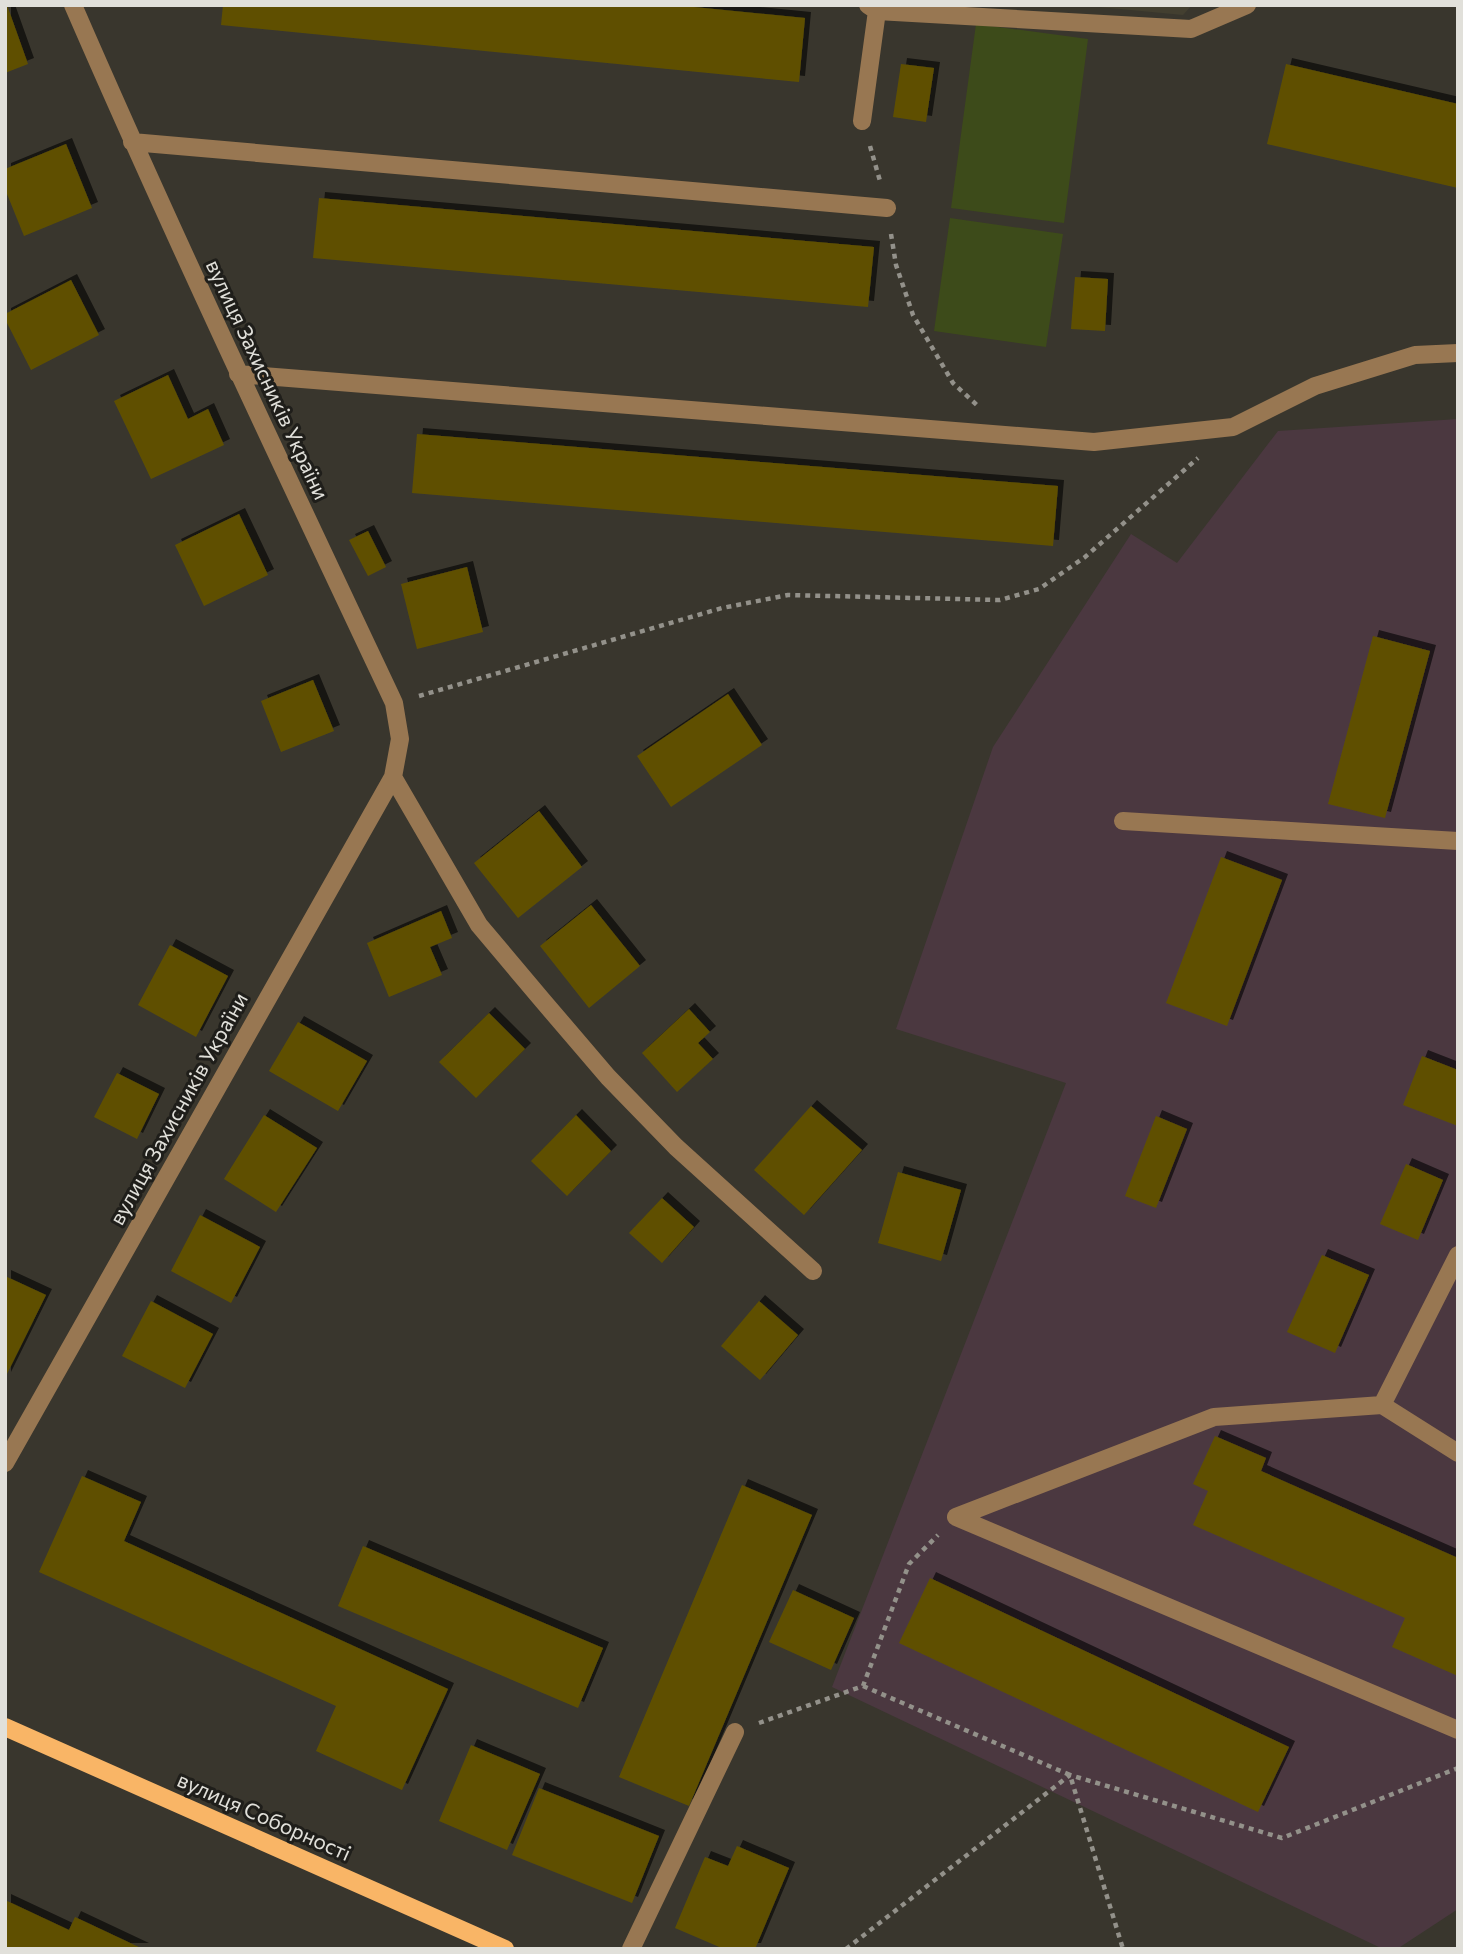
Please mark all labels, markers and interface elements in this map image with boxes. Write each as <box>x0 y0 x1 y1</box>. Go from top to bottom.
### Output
street label: вулиця Захисників України <box>202 255 335 503</box>
street label: вулиця Захисників України <box>103 988 252 1229</box>
street label: вулиця Соборності <box>174 1766 355 1865</box>

